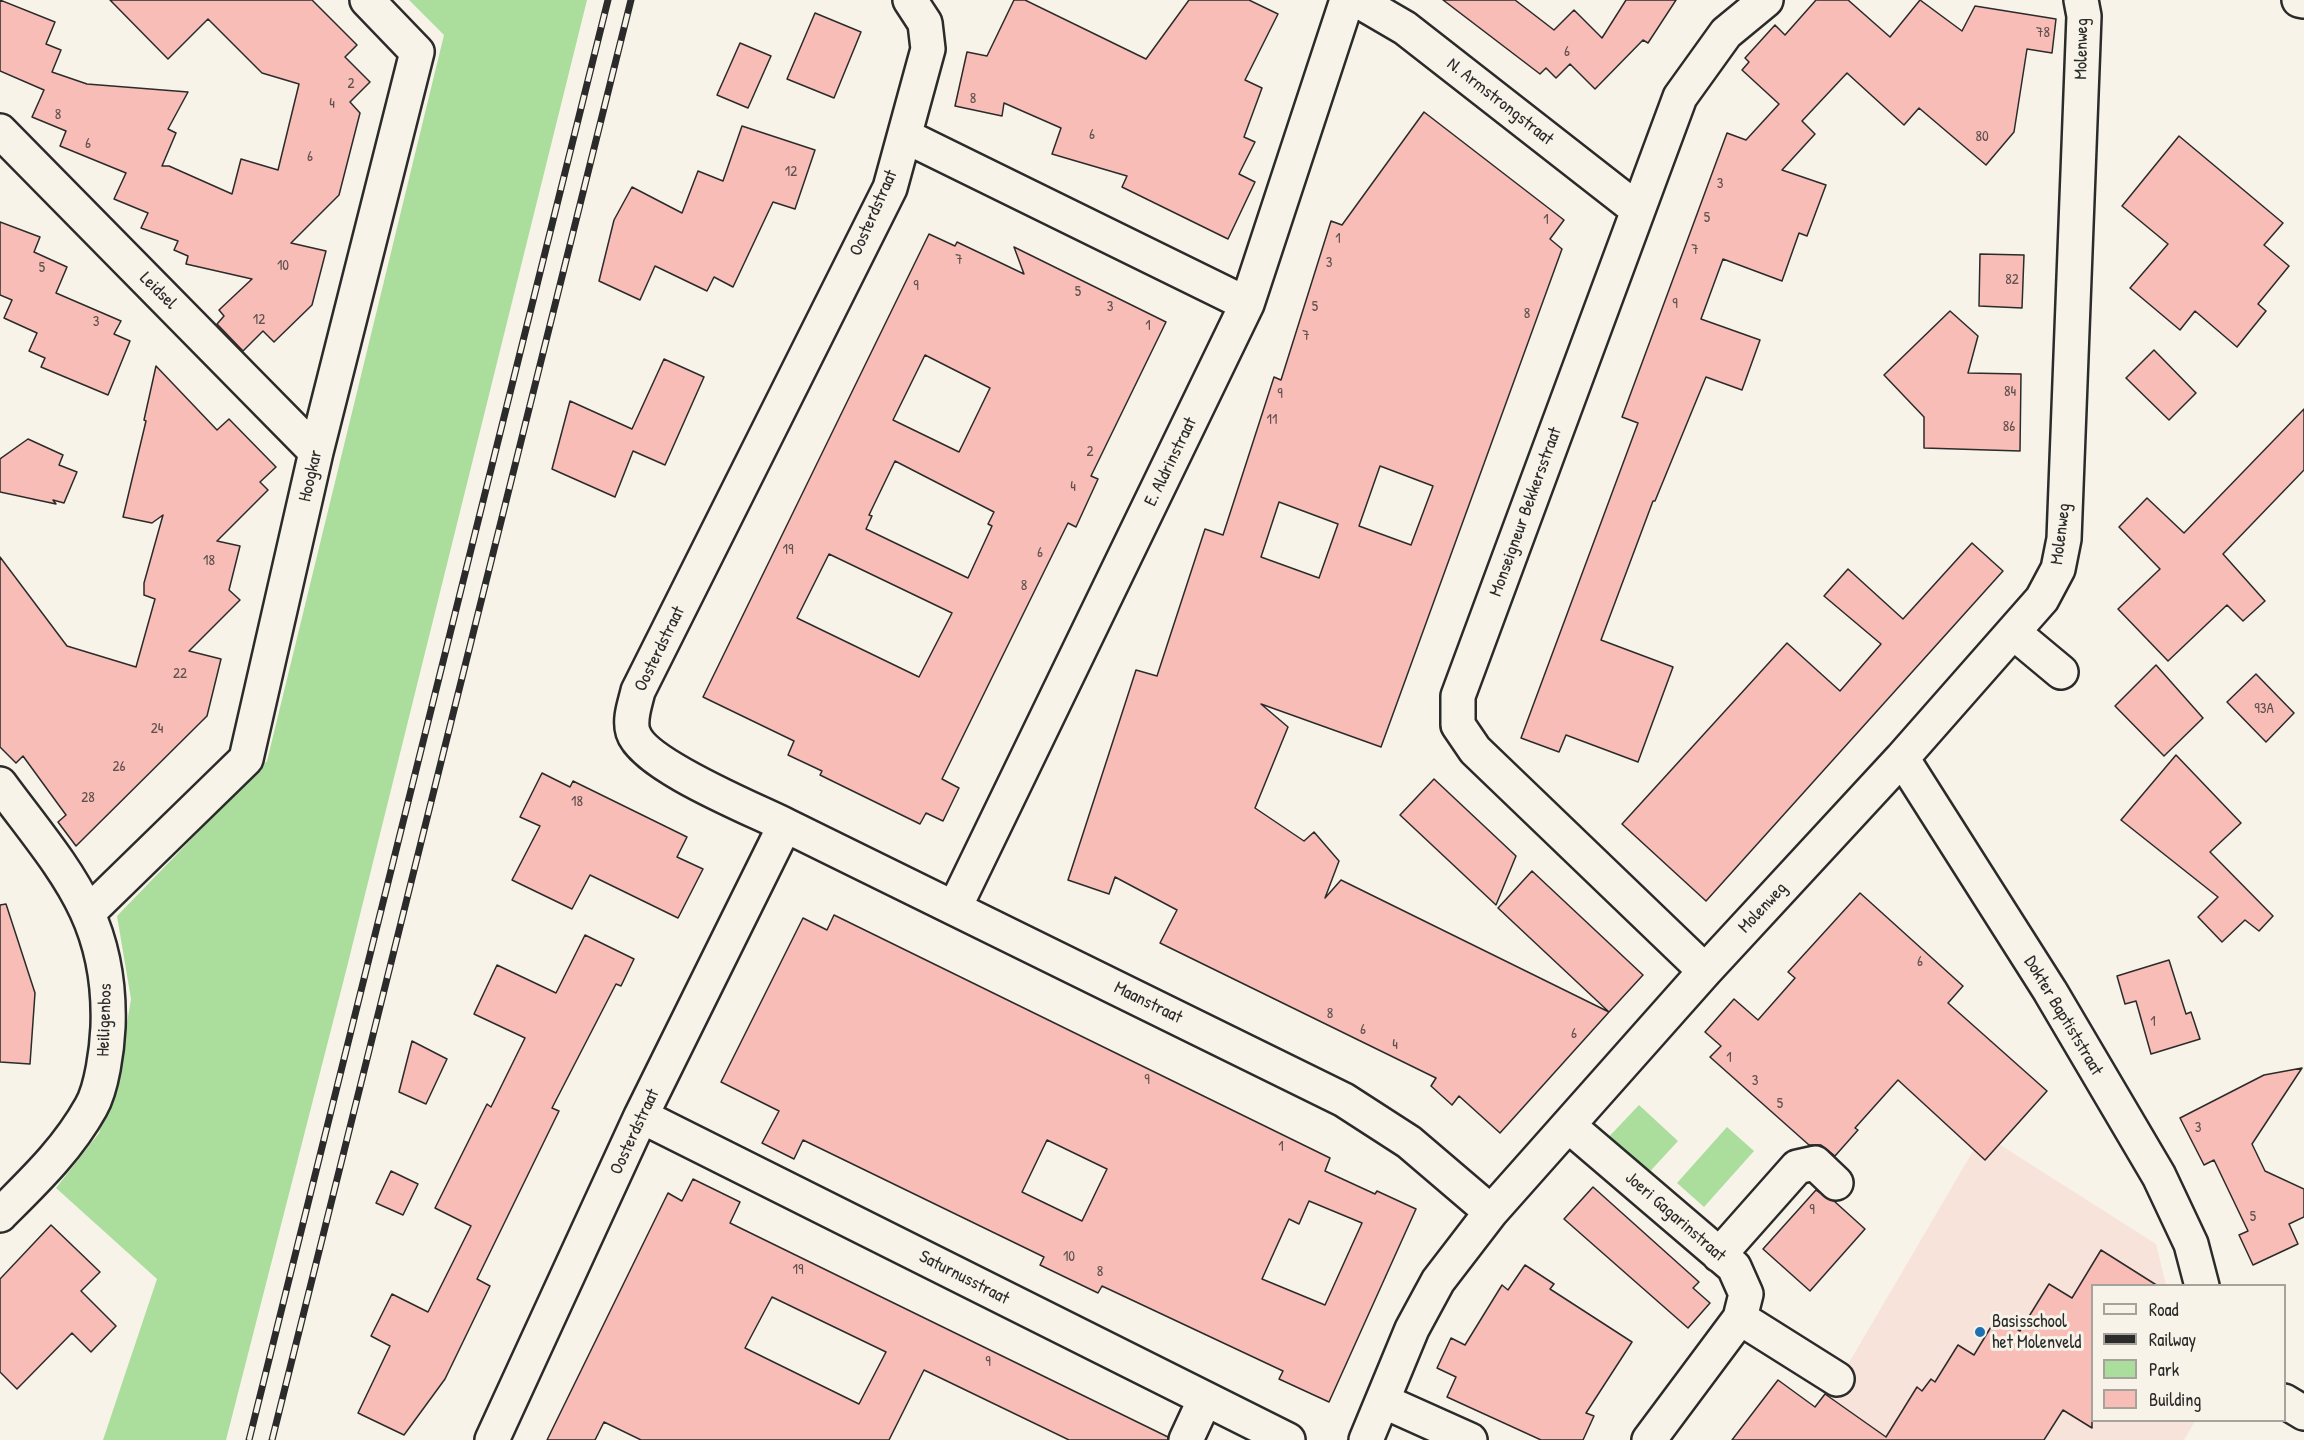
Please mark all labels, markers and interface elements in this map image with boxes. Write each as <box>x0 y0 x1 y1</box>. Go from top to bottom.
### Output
street label: Molenweg <box>2071 18 2093 80</box>
house number: 78 <box>2036 24 2050 42</box>
house number: 6 <box>1564 43 1570 61</box>
street label: N. Armstrongstraat <box>1442 54 1558 150</box>
house number: 2 <box>347 75 355 93</box>
house number: 8 <box>970 90 976 108</box>
house number: 4 <box>329 95 335 113</box>
house number: 8 <box>55 106 61 124</box>
house number: 6 <box>1089 126 1095 144</box>
house number: 80 <box>1975 128 1989 146</box>
house number: 6 <box>85 135 91 153</box>
house number: 6 <box>307 148 313 166</box>
house number: 12 <box>785 163 797 181</box>
street label: Oosterdstraat <box>845 167 903 259</box>
house number: 3 <box>1717 175 1723 193</box>
house number: 5 <box>1704 209 1710 227</box>
house number: 1 <box>1543 211 1549 229</box>
house number: 1 <box>1335 230 1341 248</box>
house number: 7 <box>1691 241 1699 259</box>
house number: 7 <box>955 251 963 269</box>
house number: 3 <box>1326 254 1332 272</box>
house number: 10 <box>277 257 289 275</box>
house number: 5 <box>39 259 45 277</box>
street label: Leidsel <box>135 268 181 314</box>
house number: 82 <box>2005 271 2019 289</box>
house number: 9 <box>913 277 919 295</box>
house number: 5 <box>1075 283 1081 301</box>
house number: 9 <box>1672 295 1678 313</box>
house number: 3 <box>1107 298 1113 316</box>
house number: 5 <box>1312 298 1318 316</box>
house number: 8 <box>1524 305 1530 323</box>
house number: 12 <box>253 311 265 329</box>
house number: 3 <box>93 313 99 331</box>
house number: 1 <box>1145 317 1151 335</box>
house number: 7 <box>1302 327 1310 345</box>
house number: 84 <box>2004 383 2016 401</box>
house number: 9 <box>1277 385 1283 403</box>
house number: 11 <box>1267 411 1277 429</box>
street label: E. Aldrinstraat <box>1140 414 1202 510</box>
house number: 86 <box>2003 418 2015 436</box>
street label: Monseigneur Bekkersstraat <box>1485 424 1567 600</box>
house number: 2 <box>1086 443 1094 461</box>
street label: Hoogkar <box>295 448 327 504</box>
house number: 4 <box>1070 478 1076 496</box>
street label: Molenweg <box>2047 502 2075 566</box>
house number: 19 <box>783 541 793 559</box>
house number: 6 <box>1037 544 1043 562</box>
house number: 18 <box>203 552 215 570</box>
house number: 8 <box>1021 577 1027 595</box>
street label: Oosterdstraat <box>630 603 690 695</box>
house number: 22 <box>173 665 187 683</box>
house number: 93A <box>2254 700 2274 718</box>
house number: 24 <box>151 720 163 738</box>
house number: 26 <box>112 758 126 776</box>
house number: 28 <box>81 789 95 807</box>
house number: 18 <box>571 793 583 811</box>
street label: Molenweg <box>1734 878 1792 938</box>
street label: Dokter Baptiststraat <box>2019 952 2107 1080</box>
house number: 6 <box>1917 953 1923 971</box>
street label: Maanstraat <box>1110 977 1186 1029</box>
street label: Heiligenbos <box>93 983 117 1057</box>
house number: 8 <box>1327 1005 1333 1023</box>
house number: 1 <box>2150 1013 2156 1031</box>
house number: 6 <box>1360 1021 1366 1039</box>
house number: 6 <box>1571 1025 1577 1043</box>
house number: 4 <box>1392 1036 1398 1054</box>
house number: 1 <box>1726 1049 1732 1067</box>
house number: 9 <box>1144 1071 1150 1089</box>
house number: 3 <box>1752 1072 1758 1090</box>
street label: Oosterdstraat <box>606 1086 664 1178</box>
house number: 5 <box>1777 1095 1783 1113</box>
house number: 3 <box>2195 1119 2201 1137</box>
house number: 1 <box>1278 1138 1284 1156</box>
street label: Joeri Gagarinstraat <box>1620 1167 1730 1267</box>
house number: 9 <box>1809 1201 1815 1219</box>
house number: 5 <box>2250 1208 2256 1226</box>
street label: Saturnusstraat <box>915 1246 1013 1310</box>
house number: 10 <box>1063 1248 1075 1266</box>
house number: 19 <box>793 1261 803 1279</box>
house number: 8 <box>1097 1263 1103 1281</box>
legend <box>2091 1284 2286 1422</box>
text: Road <box>2149 1297 2179 1322</box>
place label: Basisschool het Molenveld <box>1992 1311 2081 1354</box>
marker: Basisschool het Molenveld <box>1973 1325 1987 1339</box>
text: Railway <box>2149 1327 2196 1352</box>
house number: 9 <box>985 1353 991 1371</box>
text: Park <box>2149 1357 2179 1382</box>
text: Building <box>2149 1387 2201 1412</box>

